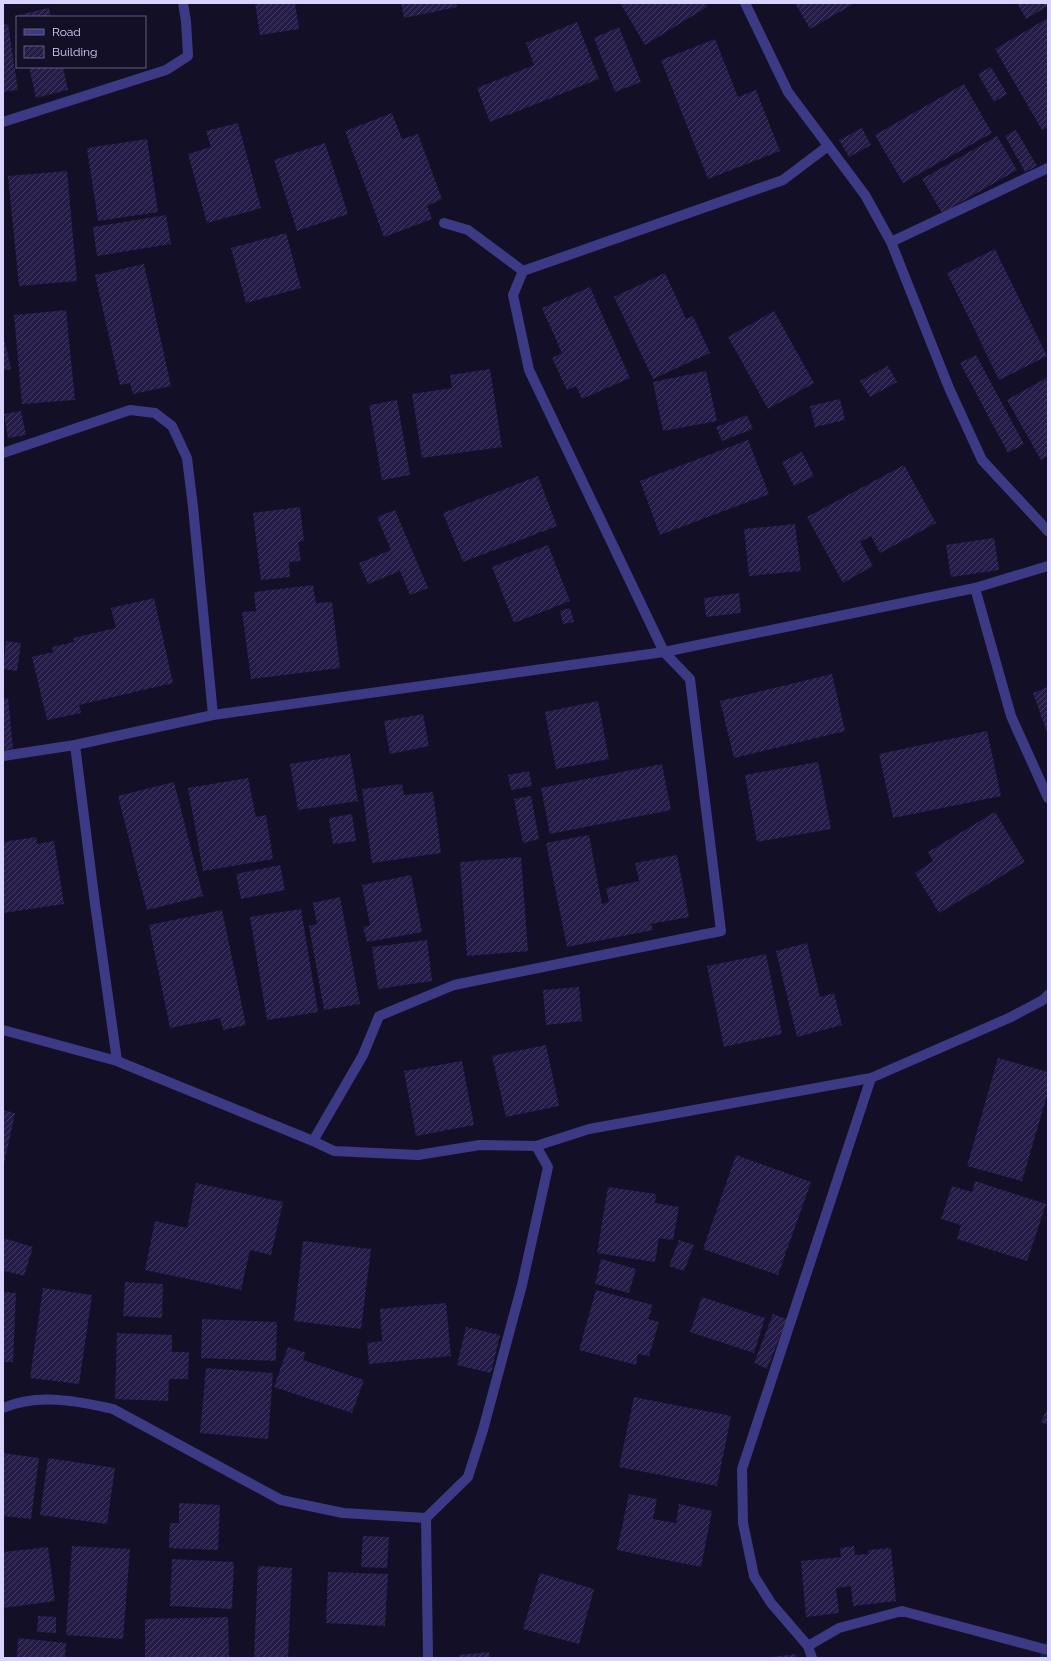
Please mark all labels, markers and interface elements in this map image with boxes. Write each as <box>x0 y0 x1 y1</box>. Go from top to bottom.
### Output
legend <box>16 16 146 68</box>
text: Road <box>52 25 81 39</box>
text: Building <box>52 45 98 59</box>

